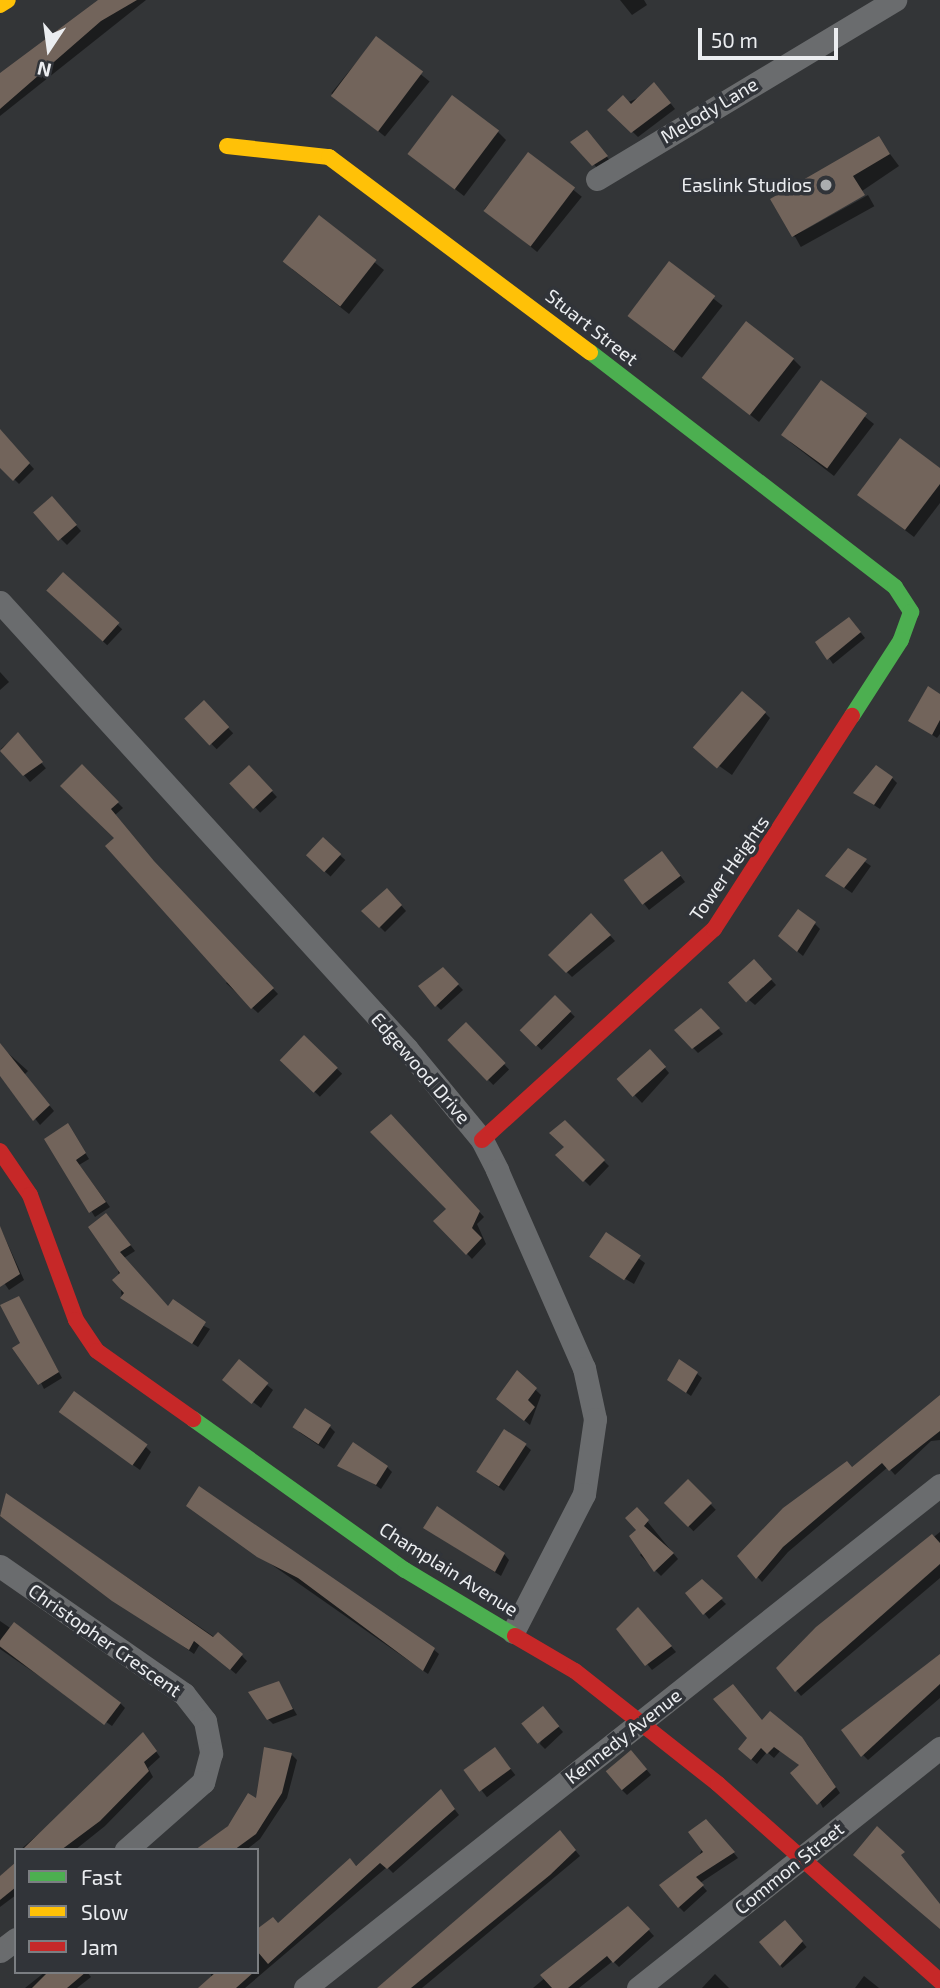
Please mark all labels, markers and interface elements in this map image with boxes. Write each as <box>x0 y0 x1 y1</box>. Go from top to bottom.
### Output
north arrow <box>14 14 84 84</box>
scale bar <box>702 14 842 58</box>
text: 50 m <box>711 27 758 52</box>
text: N <box>35 57 53 83</box>
street label: Melody Lane <box>656 72 762 148</box>
place label: Easlink Studios <box>681 174 812 196</box>
marker: Easlink Studios <box>818 177 834 193</box>
street label: Stuart Street <box>541 284 643 370</box>
street label: Tower Heights <box>684 811 774 925</box>
street label: Edgewood Drive <box>367 1008 475 1128</box>
street label: Champlain Avenue <box>375 1517 523 1621</box>
street label: Christopher Crescent <box>24 1579 186 1701</box>
street label: Kennedy Avenue <box>560 1683 686 1789</box>
street label: Common Street <box>730 1817 848 1919</box>
legend <box>14 1848 259 1974</box>
text: Fast <box>81 1864 122 1889</box>
text: Slow <box>81 1899 128 1924</box>
text: Jam <box>81 1934 118 1959</box>

